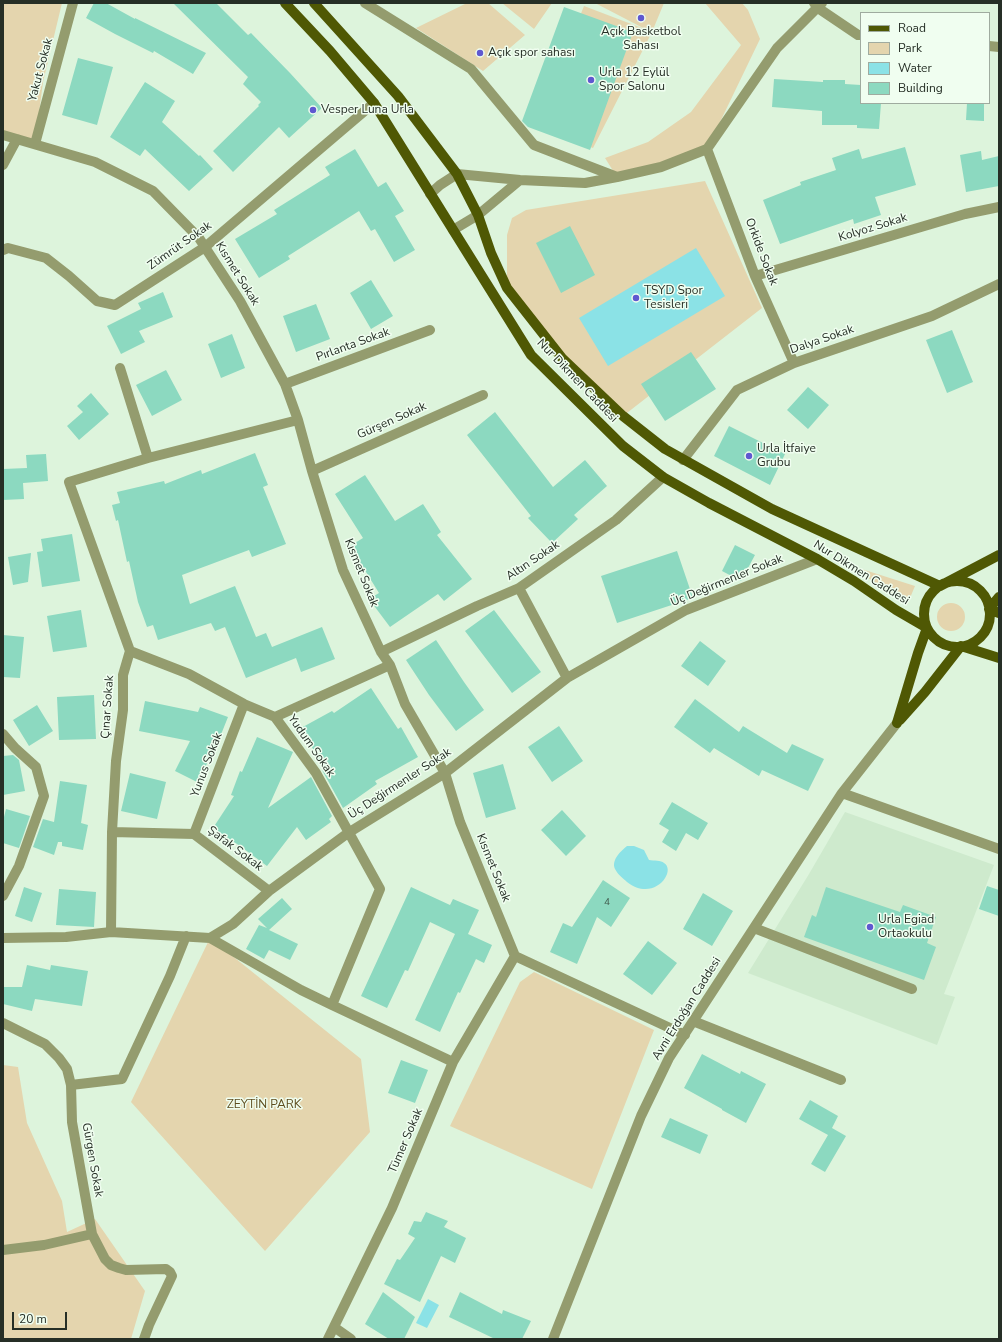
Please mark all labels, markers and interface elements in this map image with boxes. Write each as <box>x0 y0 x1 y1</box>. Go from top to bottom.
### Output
legend <box>860 12 990 104</box>
marker: Açık Basketbol Sahası <box>636 13 646 23</box>
text: Road <box>898 20 926 36</box>
place label: Açık Basketbol Sahası <box>601 25 681 53</box>
street label: Yakut Sokak <box>26 37 56 103</box>
text: Park <box>898 40 922 56</box>
place label: Açık spor sahası <box>488 46 575 60</box>
marker: Açık spor sahası <box>475 48 485 58</box>
text: Water <box>898 60 932 76</box>
place label: Urla 12 Eylül Spor Salonu <box>599 66 669 94</box>
marker: Urla 12 Eylül Spor Salonu <box>586 75 596 85</box>
text: Building <box>898 80 943 96</box>
place label: Vesper Luna Urla <box>321 103 414 117</box>
marker: Vesper Luna Urla <box>308 105 318 115</box>
street label: Kolyoz Sokak <box>837 211 909 245</box>
street label: Orkide Sokak <box>742 216 780 288</box>
street label: Zümrüt Sokak <box>145 219 215 273</box>
street label: Kısmet Sokak <box>212 240 262 308</box>
place label: TSYD Spor Tesisleri <box>644 284 703 312</box>
marker: TSYD Spor Tesisleri <box>631 293 641 303</box>
street label: Dalya Sokak <box>788 322 856 358</box>
street label: Pırlanta Sokak <box>314 325 392 365</box>
street label: Nur Dikmen Caddesi <box>533 336 621 426</box>
street label: Gürşen Sokak <box>355 399 429 443</box>
place label: Urla İtfaiye Grubu <box>757 442 816 470</box>
marker: Urla İtfaiye Grubu <box>744 451 754 461</box>
street label: Kısmet Sokak <box>341 537 381 609</box>
street label: Altın Sokak <box>504 538 562 584</box>
street label: Nur Dikmen Caddesi <box>810 538 912 608</box>
street label: Üç Değirmenler Sokak <box>669 552 785 610</box>
street label: Çınar Sokak <box>99 675 117 739</box>
street label: Yudum Sokak <box>284 712 338 780</box>
street label: Yunus Sokak <box>188 731 226 799</box>
street label: Üç Değirmenler Sokak <box>346 745 454 823</box>
street label: Şafak Sokak <box>205 824 265 874</box>
street label: Kısmet Sokak <box>473 832 513 904</box>
house number: 4 <box>604 897 610 909</box>
place label: Urla Egiad Ortaokulu <box>878 913 934 941</box>
marker: Urla Egiad Ortaokulu <box>865 922 875 932</box>
street label: Avni Erdoğan Caddesi <box>649 955 725 1063</box>
park label: ZEYTİN PARK <box>227 1098 301 1112</box>
street label: Tümer Sokak <box>386 1106 426 1176</box>
street label: Gürgen Sokak <box>78 1122 106 1198</box>
scale bar <box>14 1304 69 1330</box>
text: 20 m <box>19 1311 47 1327</box>

